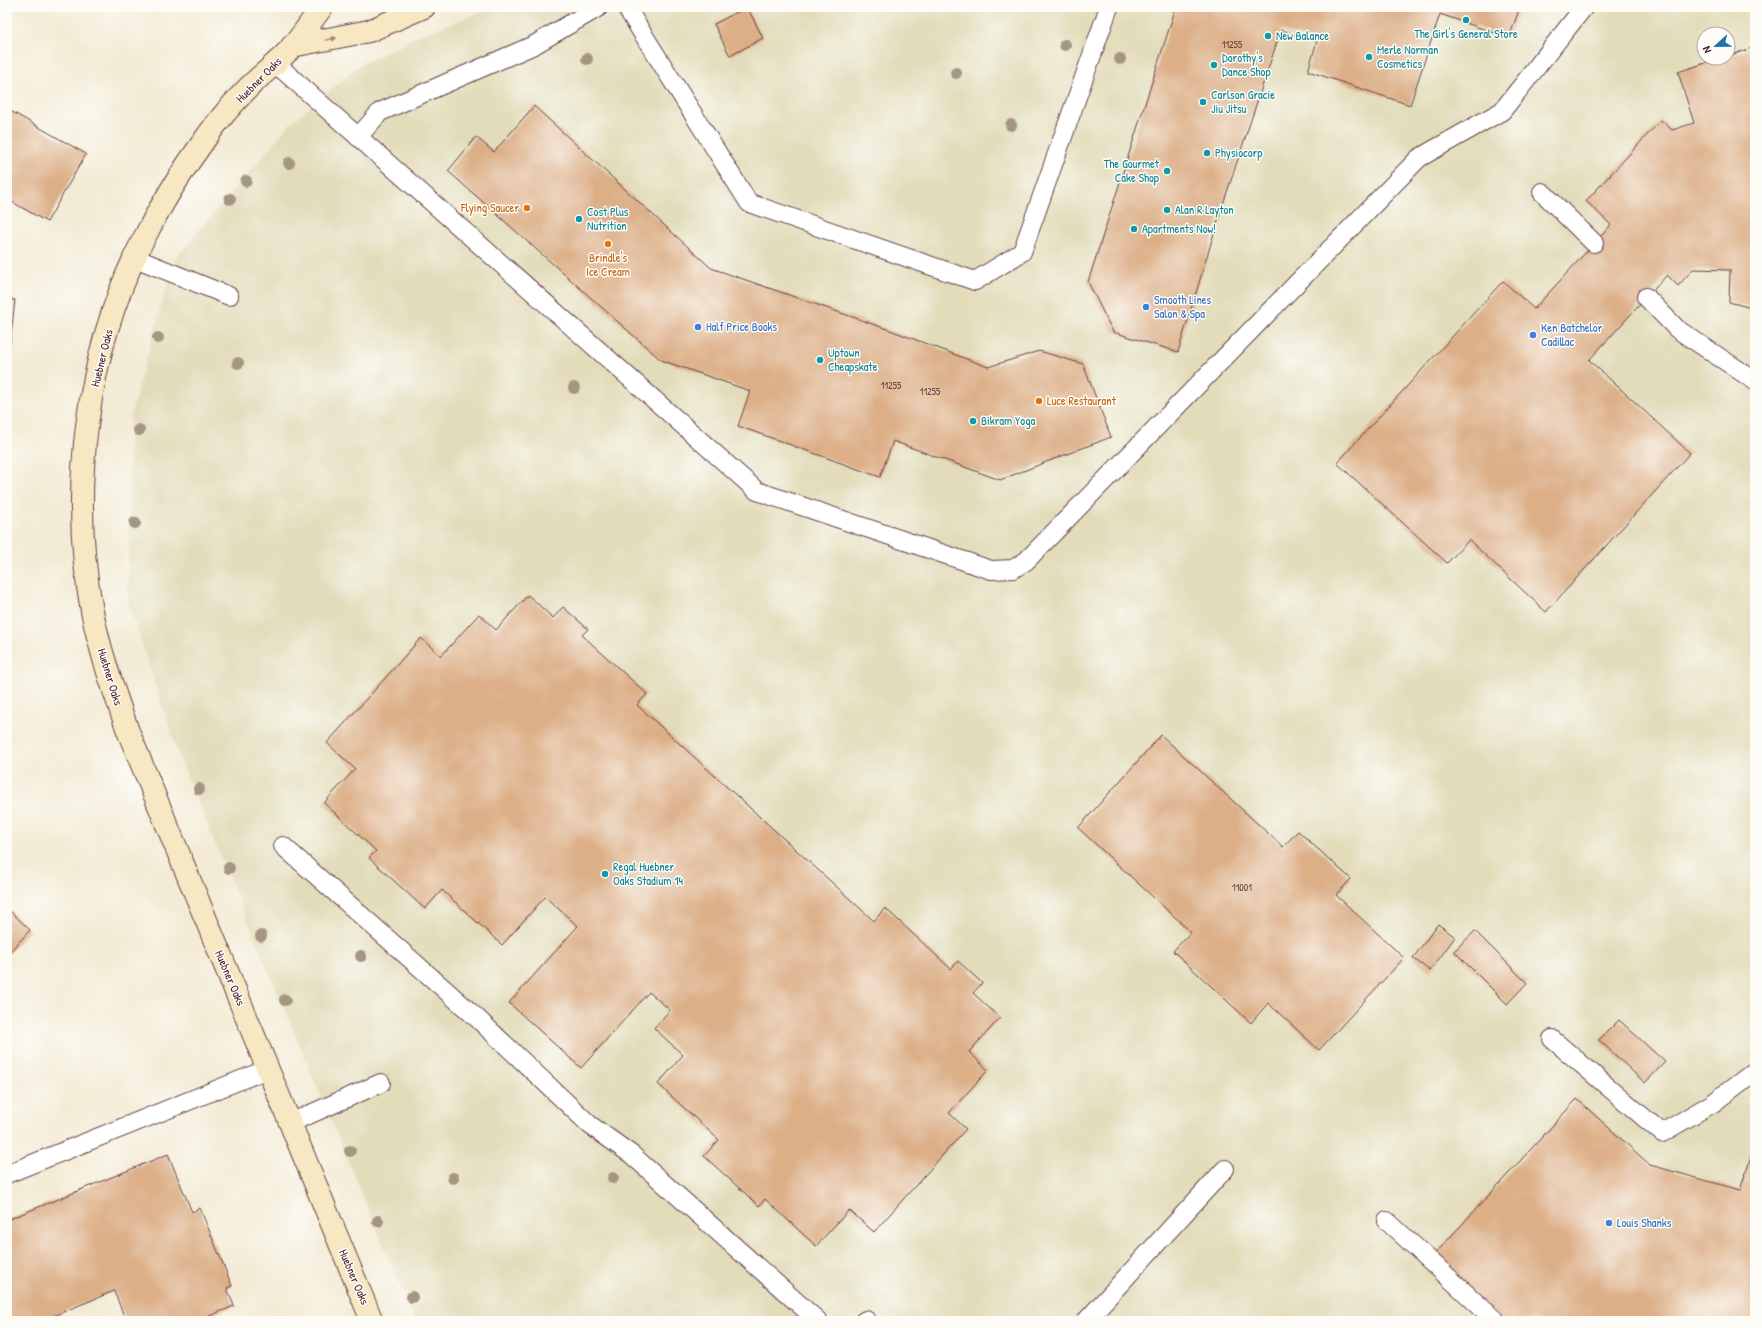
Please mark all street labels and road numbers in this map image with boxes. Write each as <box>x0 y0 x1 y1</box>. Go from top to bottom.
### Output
street label: Huebner Oaks <box>232 53 286 106</box>
street label: Huebner Oaks <box>86 327 117 388</box>
street label: Huebner Oaks <box>94 646 127 708</box>
street label: Huebner Oaks <box>211 947 250 1008</box>
street label: Huebner Oaks <box>335 1246 374 1307</box>

